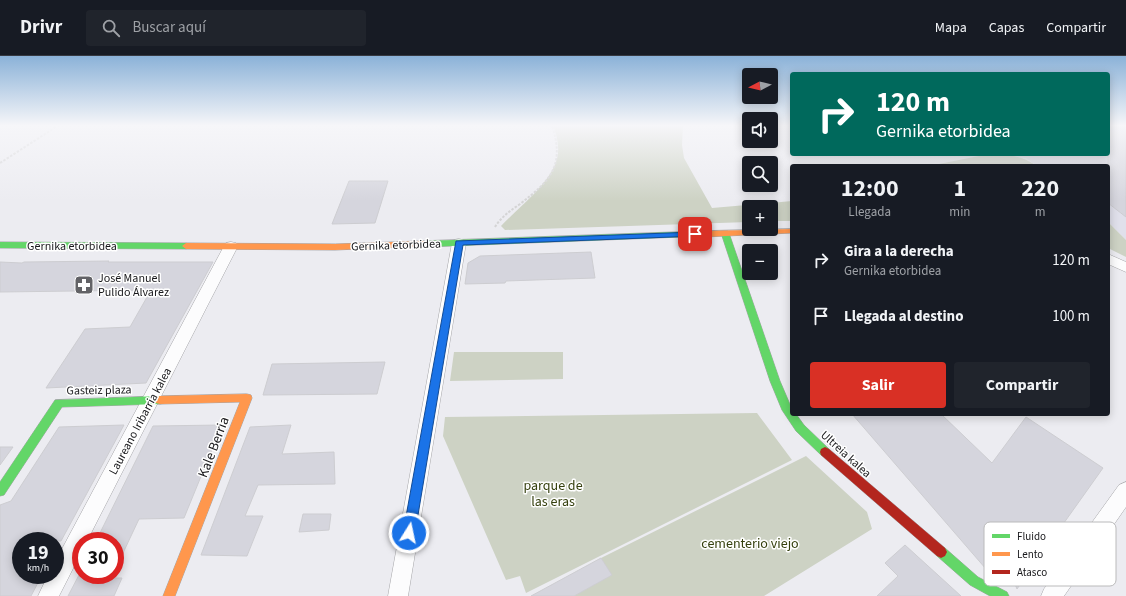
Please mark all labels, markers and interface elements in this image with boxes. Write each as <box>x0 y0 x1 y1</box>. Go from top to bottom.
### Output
search box <box>86 10 366 46</box>
text: Drivr <box>20 14 62 41</box>
icon: search <box>100 17 122 39</box>
text: Buscar aquí <box>132 17 206 38</box>
text: Mapa <box>935 18 967 38</box>
text: Capas <box>989 18 1024 38</box>
text: Compartir <box>1046 18 1106 38</box>
north arrow <box>742 68 778 104</box>
map controls <box>742 68 778 280</box>
text: 120 m <box>876 82 950 122</box>
icon: right <box>810 88 862 140</box>
button: sound <box>742 112 778 148</box>
text: Gernika etorbidea <box>876 119 1011 144</box>
button: search <box>742 156 778 192</box>
text: 12:00 <box>841 171 899 206</box>
text: 1 <box>954 171 966 206</box>
text: 220 <box>1021 171 1059 206</box>
button: + <box>742 200 778 236</box>
text: Llegada <box>848 203 891 221</box>
text: min <box>949 203 970 221</box>
text: m <box>1035 203 1046 221</box>
pin <box>678 217 712 251</box>
icon: arrive <box>684 223 706 245</box>
street label: Gernika etorbidea <box>351 235 441 256</box>
street label: Gernika etorbidea <box>27 238 117 255</box>
text: Gira a la derecha <box>844 241 954 262</box>
button: − <box>742 244 778 280</box>
icon: right <box>810 249 832 271</box>
text: 120 m <box>1052 250 1090 271</box>
text: Gernika etorbidea <box>844 262 941 280</box>
place label: José Manuel Pulido Álvarez <box>98 270 169 301</box>
pharmacy icon: José Manuel Pulido Álvarez <box>73 274 95 296</box>
icon: arrive <box>810 305 832 327</box>
text: Llegada al destino <box>844 306 964 327</box>
text: 100 m <box>1052 306 1090 327</box>
button: Salir <box>810 362 946 408</box>
button: Compartir <box>954 362 1090 408</box>
street label: Laureano Iribarria kalea <box>105 365 176 478</box>
street label: Gasteiz plaza <box>66 381 132 400</box>
street label: Kale Berria <box>193 414 235 481</box>
street label: Ultreia kalea <box>817 427 875 482</box>
park label: parque de las eras <box>523 476 583 512</box>
position arrow <box>388 512 430 554</box>
legend <box>984 522 1116 586</box>
text: Fluido <box>1017 529 1046 544</box>
speed limit sign: 30 <box>72 532 124 584</box>
park label: cementerio viejo <box>701 534 799 554</box>
text: 19 <box>27 539 49 567</box>
text: Lento <box>1017 547 1043 562</box>
text: km/h <box>27 561 49 575</box>
text: Atasco <box>1017 565 1047 580</box>

